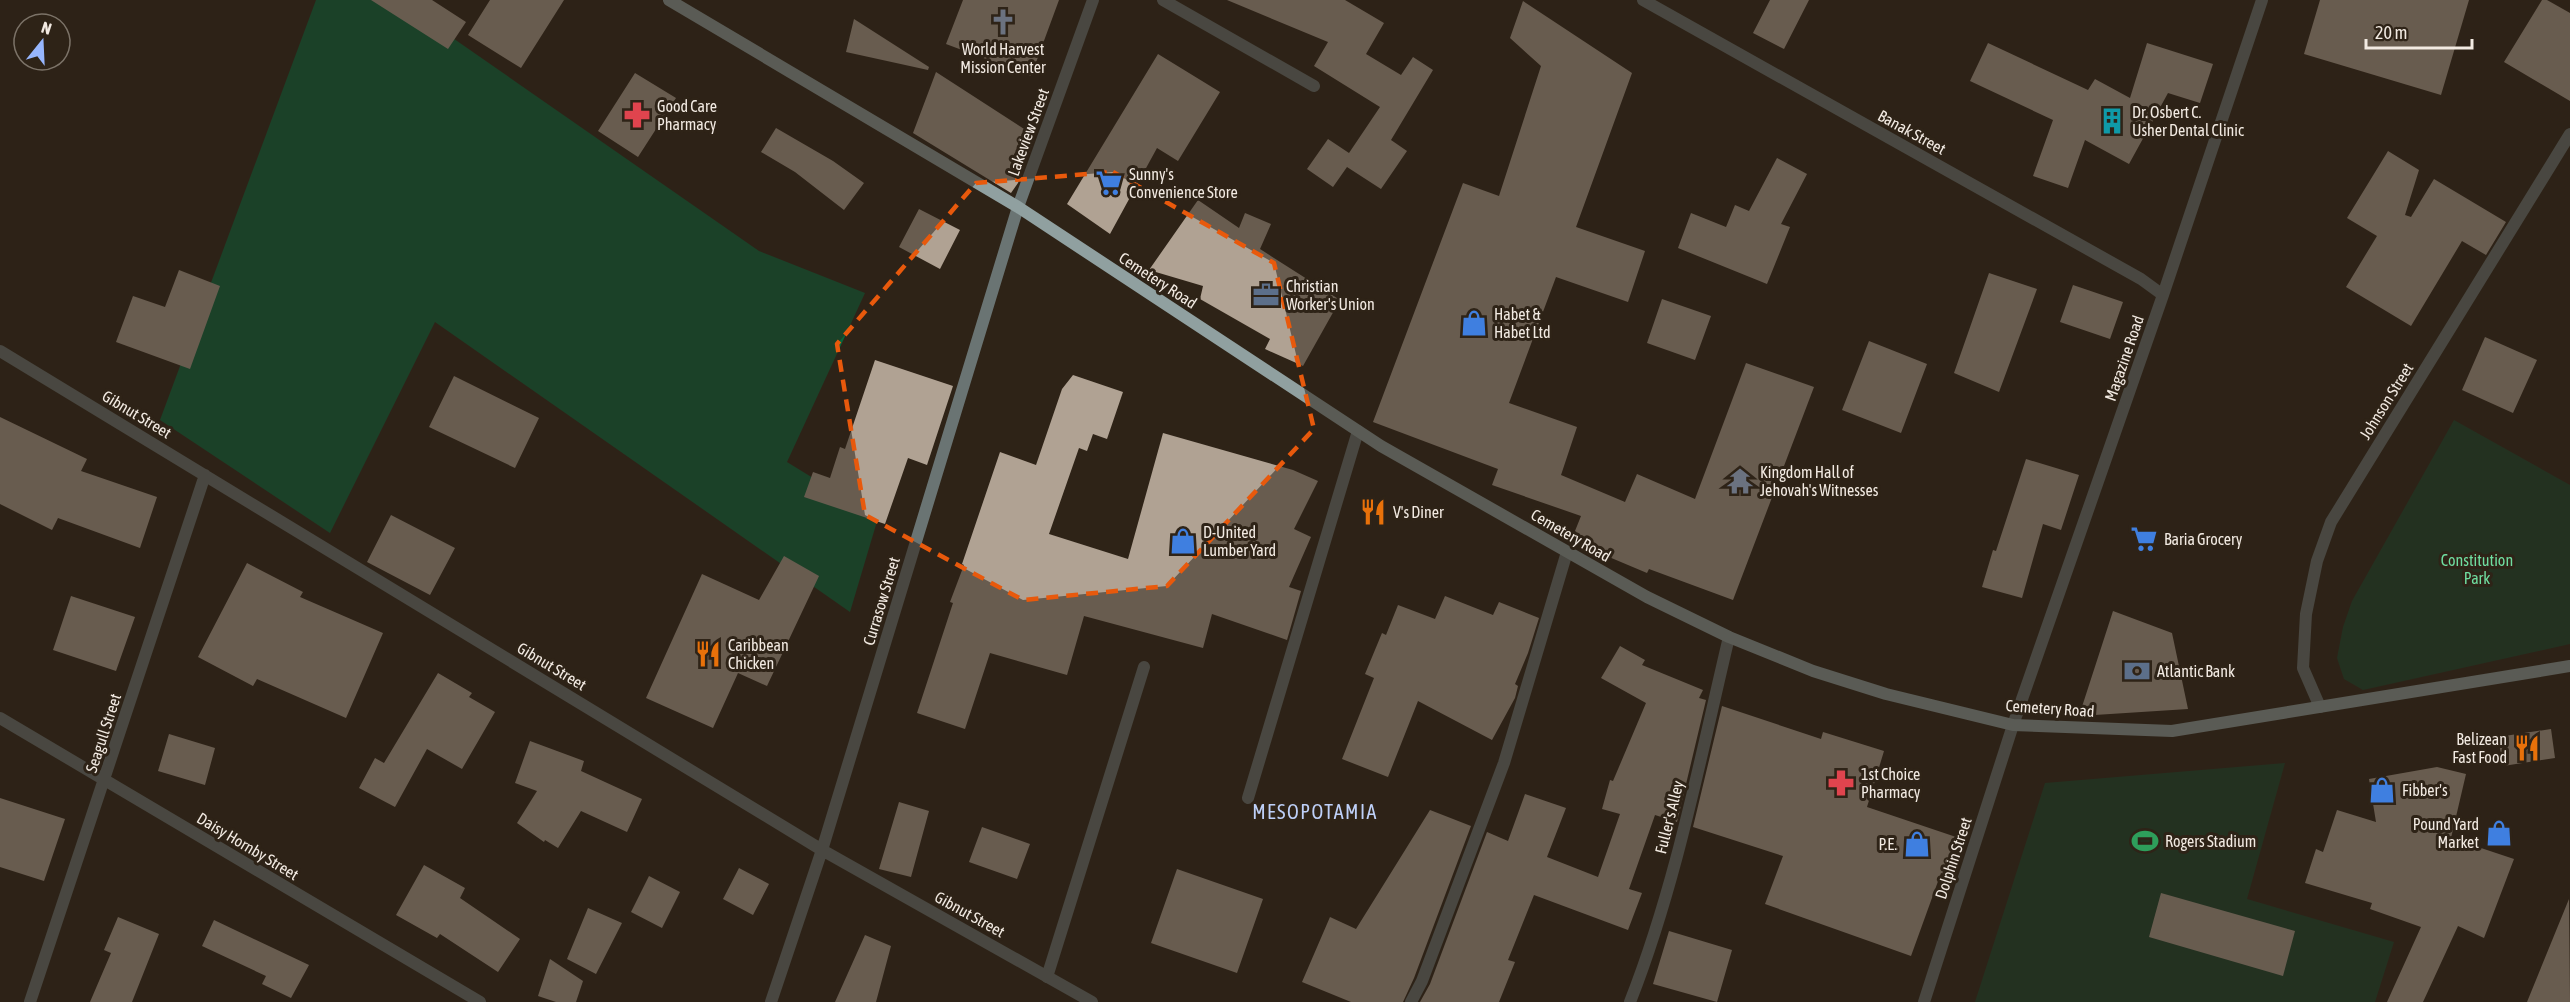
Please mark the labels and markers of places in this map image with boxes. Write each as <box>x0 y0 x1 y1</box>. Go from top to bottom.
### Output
church icon: World Harvest Mission Center <box>988 7 1018 37</box>
place label: World Harvest Mission Center <box>960 40 1046 76</box>
place label: Good Care Pharmacy <box>657 97 717 134</box>
pharmacy icon: Good Care Pharmacy <box>622 100 652 130</box>
place label: Dr. Osbert C. Usher Dental Clinic <box>2132 103 2244 139</box>
building icon: Dr. Osbert C. Usher Dental Clinic <box>2097 106 2127 136</box>
place label: Sunny's Convenience Store <box>1129 165 1238 201</box>
supermarket icon: Sunny's Convenience Store <box>1094 168 1124 198</box>
place label: Christian Worker's Union <box>1286 277 1375 313</box>
office icon: Christian Worker's Union <box>1251 280 1281 310</box>
place label: Habet & Habet Ltd <box>1494 305 1551 341</box>
shop icon: Habet & Habet Ltd <box>1459 308 1489 338</box>
place label: Kingdom Hall of Jehovah's Witnesses <box>1760 463 1879 499</box>
temple icon: Kingdom Hall of Jehovah's Witnesses <box>1725 466 1755 496</box>
restaurant icon: V's Diner <box>1358 497 1388 527</box>
place label: V's Diner <box>1393 503 1444 521</box>
place label: D-United Lumber Yard <box>1203 523 1276 559</box>
supermarket icon: Baria Grocery <box>2129 524 2159 554</box>
shop icon: D-United Lumber Yard <box>1168 526 1198 556</box>
place label: Baria Grocery <box>2164 530 2243 549</box>
place label: Caribbean Chicken <box>728 636 789 672</box>
restaurant icon: Caribbean Chicken <box>693 639 723 669</box>
bank icon: Atlantic Bank <box>2122 656 2152 686</box>
place label: Atlantic Bank <box>2157 662 2235 680</box>
place label: Belizean Fast Food <box>2452 730 2507 766</box>
restaurant icon: Belizean Fast Food <box>2512 733 2542 763</box>
place label: 1st Choice Pharmacy <box>1861 765 1921 802</box>
pharmacy icon: 1st Choice Pharmacy <box>1826 768 1856 798</box>
shop icon: Fibber's <box>2367 775 2397 805</box>
place label: Fibber's <box>2402 781 2448 799</box>
place label: Pound Yard Market <box>2413 815 2479 851</box>
shop icon: Pound Yard Market <box>2484 818 2514 848</box>
sports icon: Rogers Stadium <box>2130 826 2160 856</box>
shop icon: P.E. <box>1902 829 1932 859</box>
place label: Rogers Stadium <box>2165 832 2256 851</box>
place label: P.E. <box>1878 835 1897 853</box>

